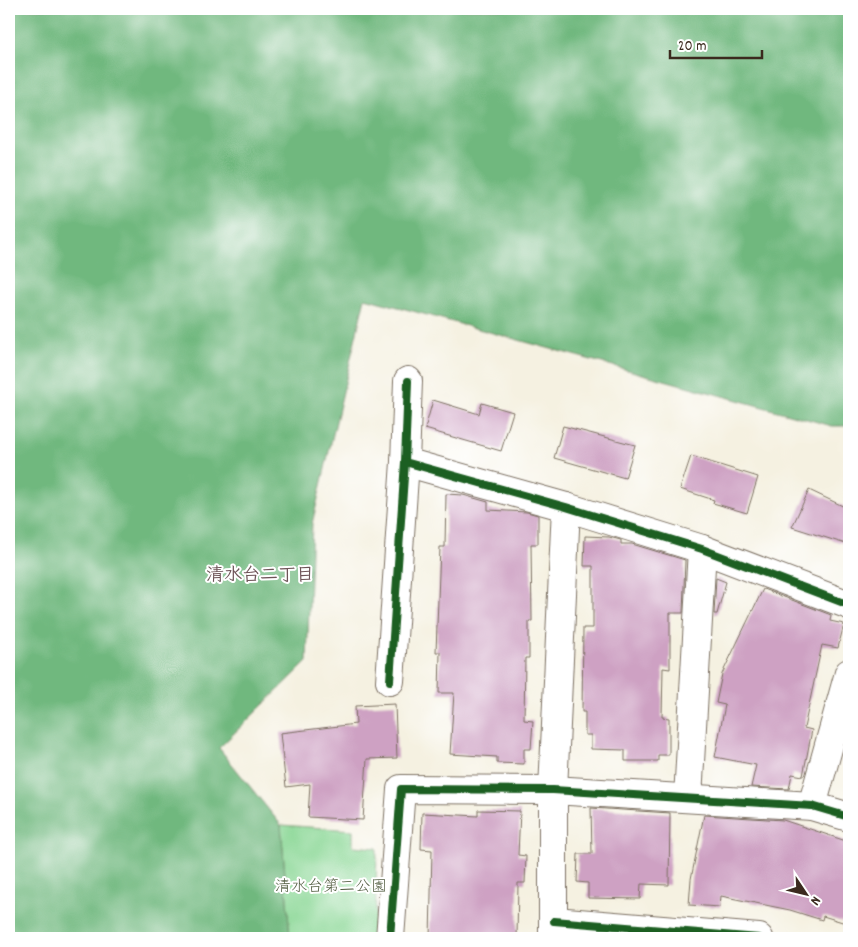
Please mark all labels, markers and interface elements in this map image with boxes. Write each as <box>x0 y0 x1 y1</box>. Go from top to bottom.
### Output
scale bar <box>670 28 763 60</box>
text: 20 m <box>678 36 706 58</box>
district label: 清水台二丁目 <box>206 564 314 589</box>
north arrow <box>780 870 830 920</box>
park label: 清水台第二公園 <box>275 876 387 899</box>
text: N <box>805 892 825 909</box>

